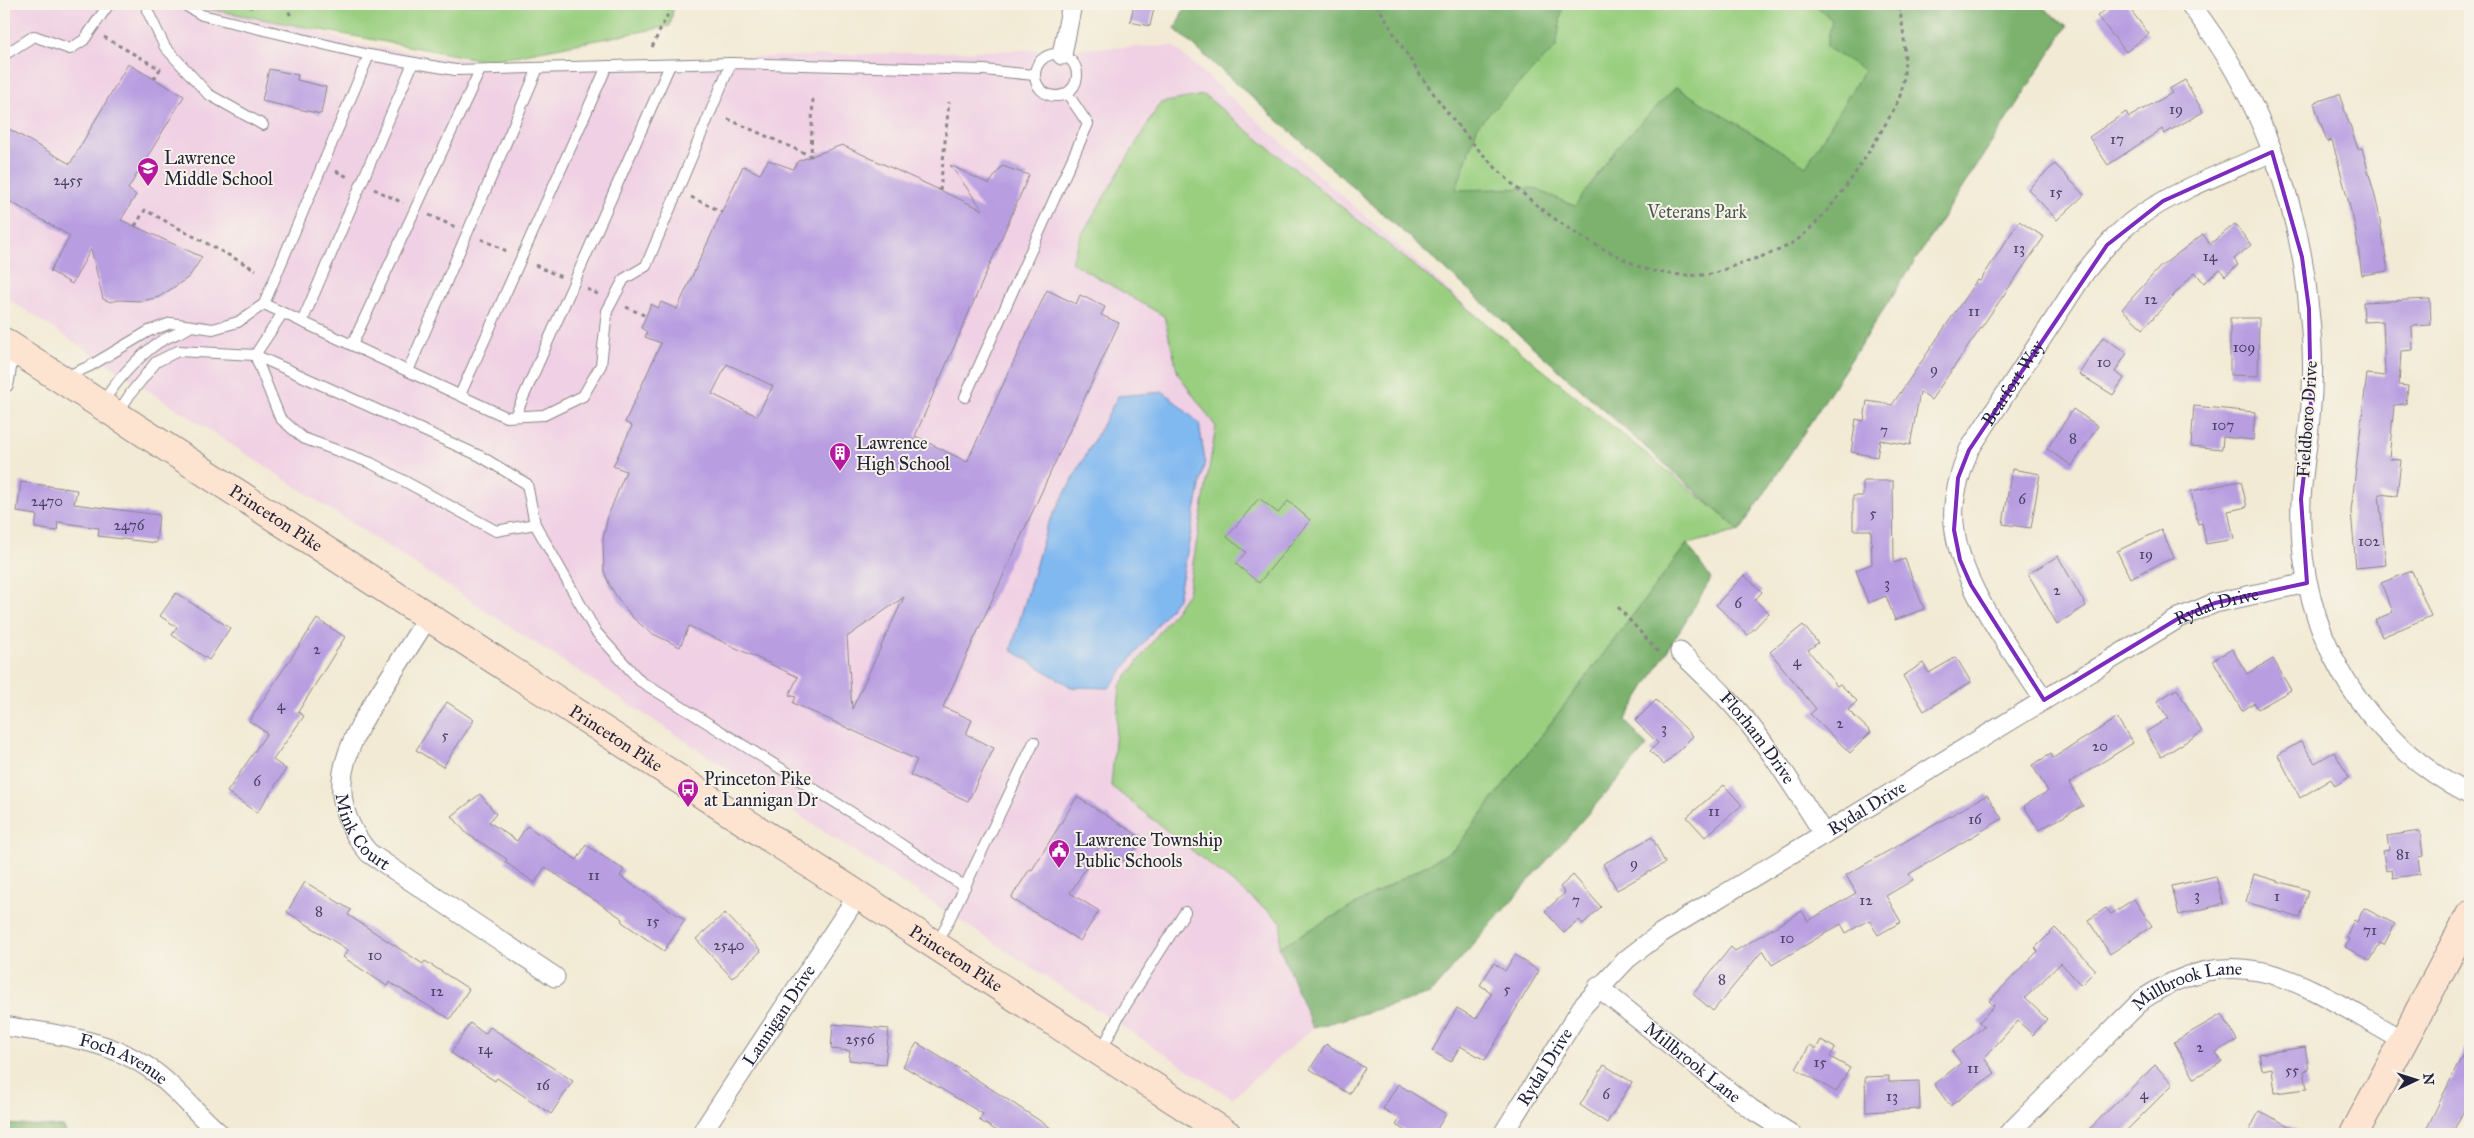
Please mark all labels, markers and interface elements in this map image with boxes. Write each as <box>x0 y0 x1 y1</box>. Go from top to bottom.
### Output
house number: 19 <box>2169 100 2183 118</box>
house number: 17 <box>2110 130 2124 148</box>
place label: Lawrence Middle School <box>164 147 273 190</box>
school or university icon: Lawrence Middle School <box>136 156 160 187</box>
house number: 2455 <box>53 171 83 189</box>
house number: 15 <box>2050 183 2062 201</box>
park label: Veterans Park <box>1646 201 1747 223</box>
house number: 13 <box>2013 239 2025 257</box>
house number: 14 <box>2203 247 2218 265</box>
house number: 12 <box>2144 290 2158 308</box>
house number: 11 <box>1968 302 1980 320</box>
street label: Bearfort Way <box>1977 335 2049 430</box>
house number: 109 <box>2233 338 2255 356</box>
house number: 10 <box>2097 353 2111 371</box>
house number: 9 <box>1930 360 1938 378</box>
street label: Fieldboro Drive <box>2292 360 2322 478</box>
house number: 107 <box>2212 416 2234 434</box>
house number: 7 <box>1880 421 1888 439</box>
house number: 8 <box>2069 429 2077 447</box>
place label: Lawrence High School <box>856 432 950 476</box>
building icon: Lawrence High School <box>828 441 852 472</box>
street label: Princeton Pike <box>225 480 327 556</box>
house number: 6 <box>2018 490 2027 508</box>
house number: 2470 <box>31 492 63 510</box>
house number: 5 <box>1870 504 1877 522</box>
house number: 2476 <box>114 516 146 534</box>
house number: 102 <box>2358 532 2381 550</box>
house number: 19 <box>2139 545 2153 563</box>
house number: 3 <box>1884 574 1890 592</box>
house number: 2 <box>2053 581 2061 599</box>
street label: Rydal Drive <box>2171 583 2261 630</box>
house number: 6 <box>1734 594 1743 612</box>
house number: 2 <box>313 640 321 658</box>
house number: 4 <box>1793 652 1802 670</box>
street label: Florham Drive <box>1715 687 1800 788</box>
house number: 4 <box>277 696 286 714</box>
street label: Princeton Pike <box>565 700 667 777</box>
house number: 2 <box>1836 714 1844 732</box>
house number: 3 <box>1661 719 1667 737</box>
house number: 5 <box>442 726 449 744</box>
house number: 20 <box>2092 737 2108 755</box>
place label: Princeton Pike at Lannigan Dr <box>704 768 818 812</box>
house number: 6 <box>253 772 262 790</box>
street label: Rydal Drive <box>1824 776 1910 840</box>
bus stop icon: Princeton Pike at Lannigan Dr <box>676 777 700 808</box>
street label: Mink Court <box>331 791 395 875</box>
house number: 11 <box>1708 802 1720 820</box>
house number: 16 <box>1968 810 1983 828</box>
place label: Lawrence Township Public Schools <box>1075 829 1222 872</box>
public building icon: Lawrence Township Public Schools <box>1047 838 1071 869</box>
house number: 81 <box>2396 845 2410 863</box>
house number: 9 <box>1630 854 1638 872</box>
house number: 11 <box>588 866 600 884</box>
house number: 3 <box>2194 886 2200 904</box>
house number: 1 <box>2274 887 2280 905</box>
house number: 7 <box>1572 891 1580 909</box>
house number: 12 <box>1859 891 1873 909</box>
house number: 8 <box>315 902 323 920</box>
house number: 15 <box>647 912 659 930</box>
street label: Princeton Pike <box>905 920 1007 997</box>
house number: 71 <box>2363 921 2377 939</box>
house number: 10 <box>1780 929 1794 947</box>
house number: 2540 <box>714 936 744 954</box>
house number: 10 <box>368 946 382 964</box>
street label: Millbrook Lane <box>2127 957 2243 1015</box>
street label: Lannigan Drive <box>738 961 820 1070</box>
house number: 8 <box>1718 970 1726 988</box>
house number: 5 <box>1504 980 1511 998</box>
house number: 12 <box>430 982 444 1000</box>
street label: Millbrook Lane <box>1640 1017 1745 1108</box>
street label: Rydal Drive <box>1512 1024 1577 1110</box>
street label: Foch Avenue <box>77 1029 173 1089</box>
house number: 2556 <box>846 1030 876 1048</box>
house number: 2 <box>2196 1038 2204 1056</box>
house number: 14 <box>478 1040 493 1058</box>
house number: 15 <box>1814 1053 1826 1071</box>
north arrow <box>2392 1056 2442 1106</box>
house number: 11 <box>1967 1059 1979 1077</box>
house number: 55 <box>2285 1061 2299 1079</box>
text: N <box>2420 1073 2437 1086</box>
house number: 16 <box>536 1076 551 1094</box>
house number: 6 <box>1602 1085 1611 1103</box>
house number: 4 <box>2140 1085 2149 1103</box>
house number: 13 <box>1886 1087 1898 1105</box>

